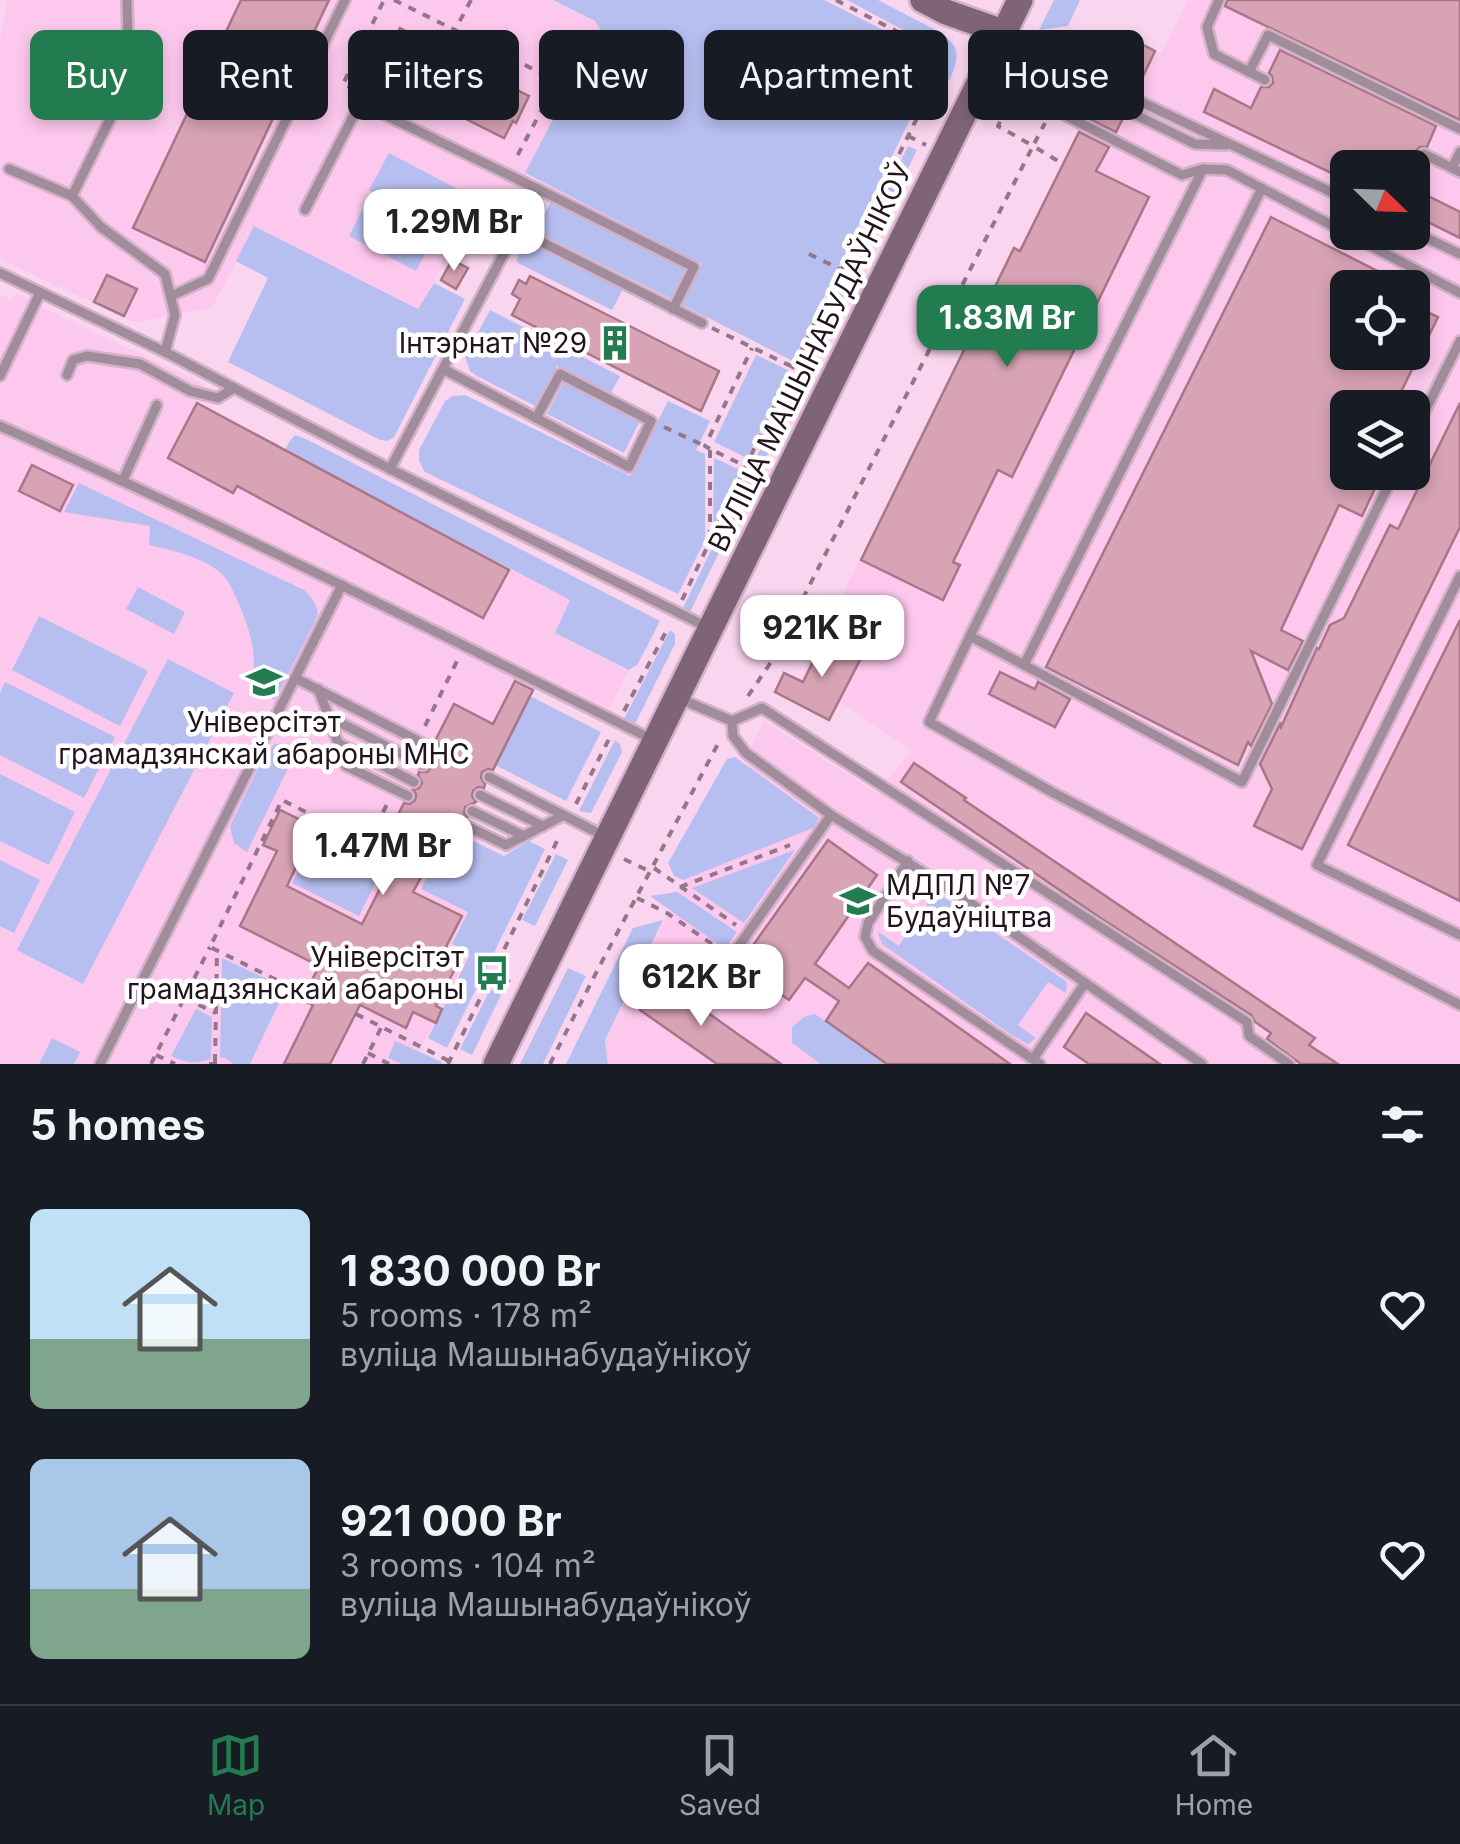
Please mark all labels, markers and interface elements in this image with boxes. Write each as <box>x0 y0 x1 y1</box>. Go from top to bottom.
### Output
chip: Buy <box>30 30 163 120</box>
chip: Rent <box>183 30 328 120</box>
chip: Filters <box>348 30 519 120</box>
chip: New <box>539 30 684 120</box>
chip: Apartment <box>704 30 948 120</box>
chip: House <box>968 30 1144 120</box>
north arrow <box>1330 150 1430 250</box>
map controls <box>1330 150 1430 490</box>
street label: ВУЛІЦА МАШЫНАБУДАЎНІКОЎ <box>700 156 919 557</box>
pin: 1.29M Br <box>351 189 557 274</box>
text: 1.29M Br <box>385 202 523 241</box>
button: locate <box>1330 270 1430 370</box>
pin: 1.83M Br <box>904 285 1110 370</box>
text: 1.83M Br <box>939 298 1075 337</box>
building icon: Інтэрнат №29 <box>596 324 634 362</box>
place label: Інтэрнат №29 <box>399 326 587 360</box>
button: layers <box>1330 390 1430 490</box>
pin: 921K Br <box>730 595 914 680</box>
text: 921K Br <box>762 608 882 647</box>
school or university icon: Універсітэт грамадзянскай абароны МНС <box>245 663 283 701</box>
place label: Універсітэт грамадзянскай абароны МНС <box>58 705 470 771</box>
pin: 1.47M Br <box>280 813 486 898</box>
text: 1.47M Br <box>315 826 451 865</box>
place label: МДПЛ №7 Будаўніцтва <box>886 868 1052 934</box>
school or university icon: МДПЛ №7 Будаўніцтва <box>839 882 877 920</box>
place label: Універсітэт грамадзянскай абароны <box>127 940 464 1006</box>
pin: 612K Br <box>609 944 793 1029</box>
bus stop icon: Універсітэт грамадзянскай абароны <box>473 954 511 992</box>
text: 612K Br <box>641 957 761 996</box>
icon: filters <box>1375 1097 1430 1152</box>
text: 5 homes <box>30 1099 206 1150</box>
text: 1 830 000 Br <box>340 1245 601 1296</box>
icon: home <box>110 1249 230 1369</box>
icon: heart <box>1375 1282 1430 1337</box>
text: 5 rooms · 178 m² <box>340 1296 592 1335</box>
text: вуліца Машынабудаўнікоў <box>340 1335 751 1374</box>
text: 921 000 Br <box>340 1495 562 1546</box>
icon: home <box>110 1499 230 1619</box>
icon: heart <box>1375 1532 1430 1587</box>
text: 3 rooms · 104 m² <box>340 1546 596 1585</box>
text: вуліца Машынабудаўнікоў <box>340 1585 751 1624</box>
tab: Map <box>207 1728 265 1822</box>
tab: Saved <box>679 1728 761 1822</box>
tab: Home <box>1175 1728 1253 1822</box>

